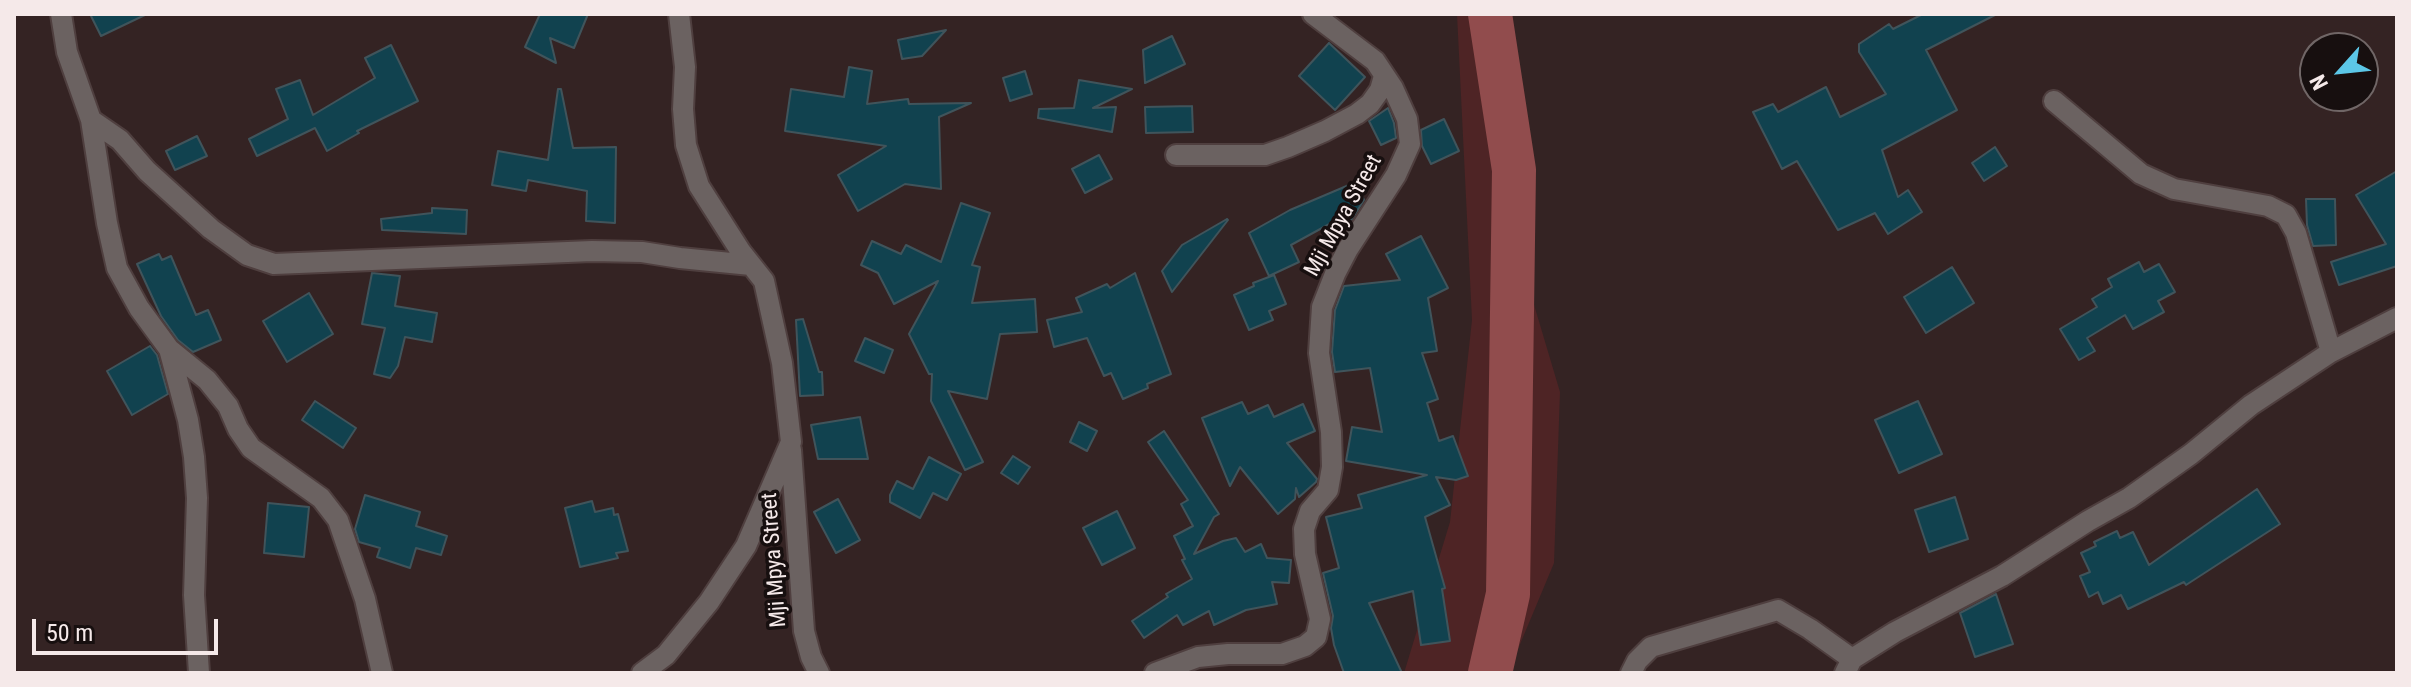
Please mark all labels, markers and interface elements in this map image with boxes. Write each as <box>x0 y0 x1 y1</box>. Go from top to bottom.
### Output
north arrow <box>2299 32 2379 112</box>
text: N <box>2305 71 2333 94</box>
street label: Mji Mpya Street <box>1300 151 1388 281</box>
street label: Mji Mpya Street <box>757 492 793 628</box>
scale bar <box>36 603 222 653</box>
text: 50 m <box>46 619 93 647</box>

